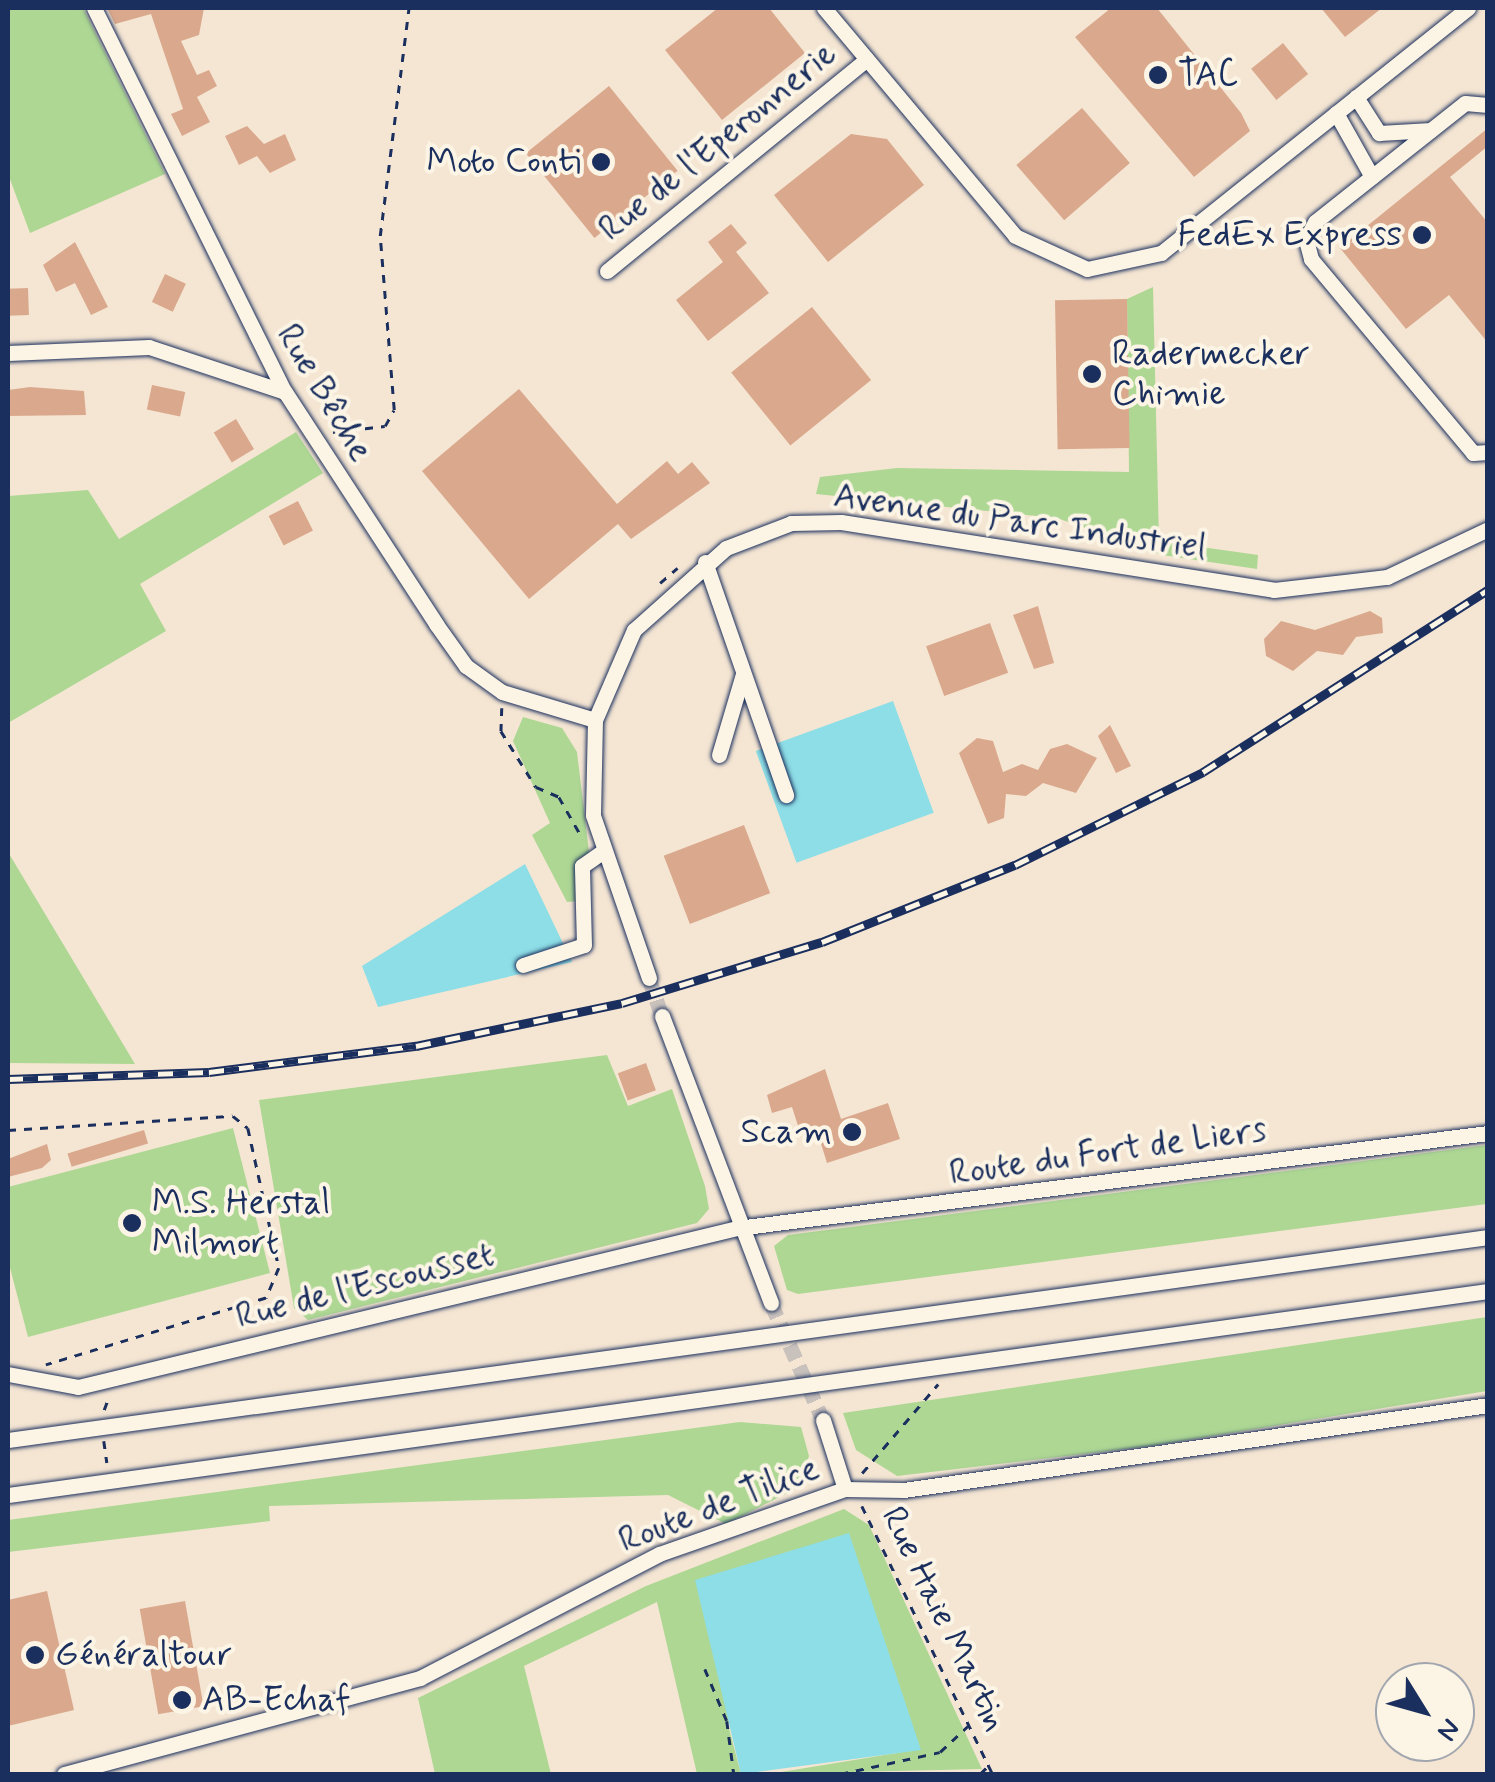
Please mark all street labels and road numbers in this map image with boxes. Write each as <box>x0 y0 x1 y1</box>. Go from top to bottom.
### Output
street label: Rue de l'Eperonnerie <box>590 33 846 251</box>
street label: Rue Bêche <box>267 317 381 469</box>
street label: Avenue du Parc Industriel <box>833 475 1207 569</box>
street label: Route du Fort de Liers <box>948 1109 1268 1195</box>
street label: Rue de l'Escousset <box>231 1234 499 1338</box>
street label: Route de Tilice <box>616 1449 822 1561</box>
street label: Rue Haie Martin <box>873 1502 1015 1736</box>

